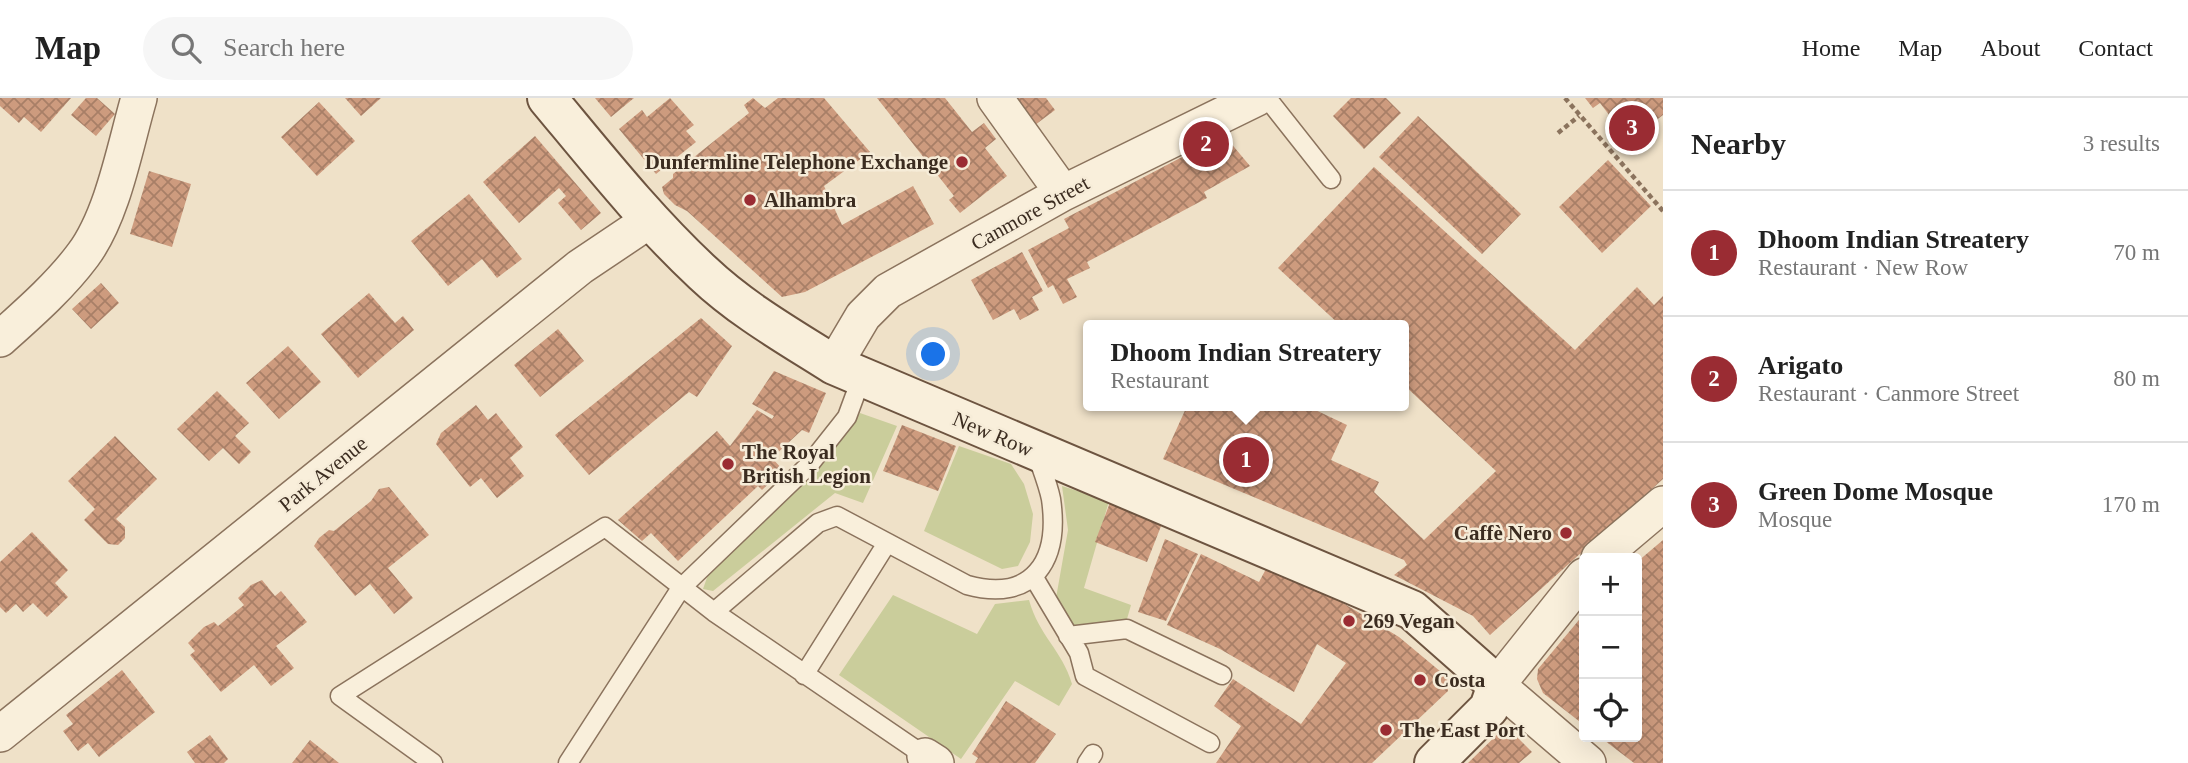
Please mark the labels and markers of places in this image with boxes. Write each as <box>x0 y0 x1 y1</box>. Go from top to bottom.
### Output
pin: 3 <box>1609 102 1655 154</box>
pin: 2 <box>1183 118 1229 170</box>
place label: Dunfermline Telephone Exchange <box>645 150 948 174</box>
marker: Dunfermline Telephone Exchange <box>954 154 970 170</box>
place label: Alhambra <box>764 188 857 212</box>
marker: Alhambra <box>742 192 758 208</box>
pin: 1 <box>1223 434 1269 486</box>
place label: The Royal British Legion <box>742 440 871 488</box>
marker: The Royal British Legion <box>720 456 736 472</box>
place label: Caffè Nero <box>1454 521 1552 545</box>
marker: Caffè Nero <box>1558 525 1574 541</box>
place label: 269 Vegan <box>1363 609 1455 633</box>
marker: 269 Vegan <box>1341 613 1357 629</box>
place label: Costa <box>1434 668 1486 692</box>
marker: Costa <box>1412 672 1428 688</box>
place label: The East Port <box>1400 718 1525 742</box>
marker: The East Port <box>1378 722 1394 738</box>

